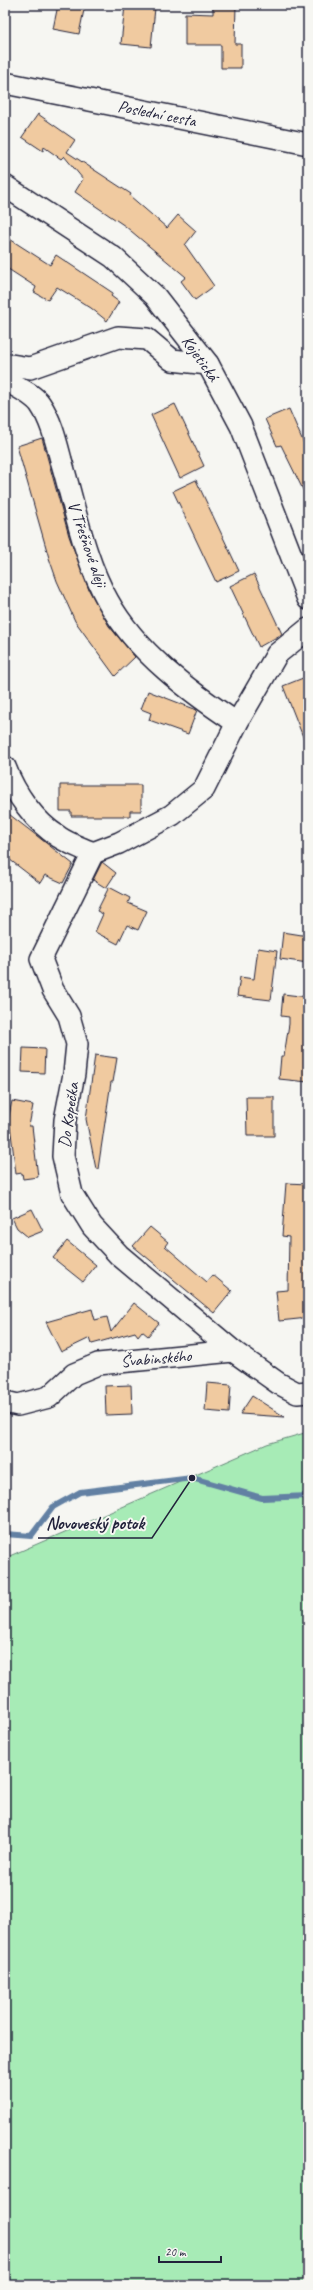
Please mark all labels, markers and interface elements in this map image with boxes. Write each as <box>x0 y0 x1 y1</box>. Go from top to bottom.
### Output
street label: Poslední cesta <box>116 96 199 132</box>
street label: Kojetická <box>177 331 225 387</box>
street label: V Třešňové aleji <box>63 499 113 592</box>
street label: Do Kopečka <box>54 1080 84 1149</box>
street label: Švabinského <box>120 1345 193 1372</box>
callout: Novoveský potok <box>38 1508 152 1538</box>
text: Novoveský potok <box>46 1512 146 1534</box>
scale bar <box>159 2238 221 2264</box>
text: 20 m <box>165 2244 187 2260</box>

